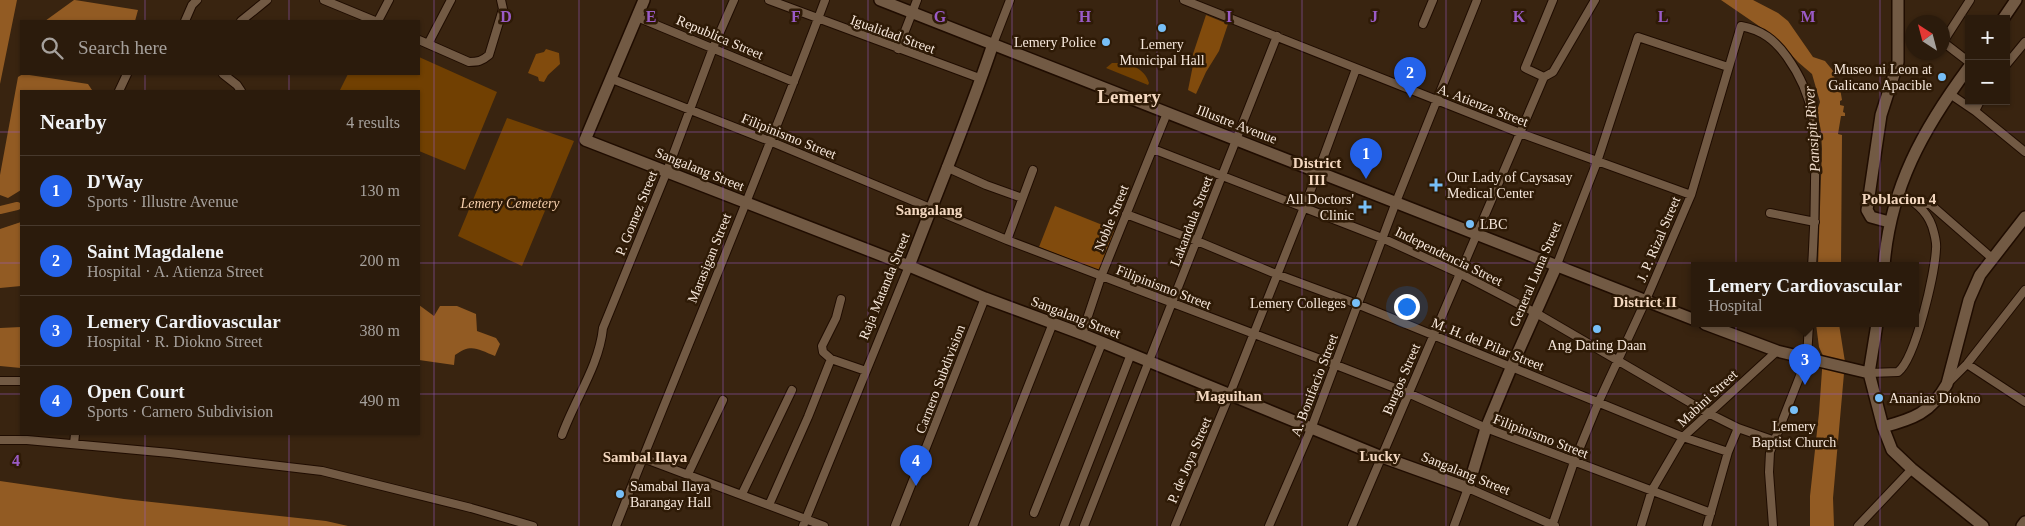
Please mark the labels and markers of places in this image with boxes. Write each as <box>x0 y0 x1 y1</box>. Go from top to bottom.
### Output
marker: Lemery Municipal Hall <box>1156 22 1168 34</box>
place label: Lemery Police <box>1014 35 1096 50</box>
marker: Lemery Police <box>1100 36 1112 48</box>
place label: Lemery Municipal Hall <box>1119 37 1205 68</box>
pin: 2 <box>1394 57 1426 98</box>
place label: Museo ni Leon at Galicano Apacible <box>1828 62 1932 93</box>
marker: Museo ni Leon at Galicano Apacible <box>1936 71 1948 83</box>
pin: 1 <box>1350 138 1382 179</box>
place label: Our Lady of Caysasay Medical Center <box>1447 170 1573 201</box>
marker: Our Lady of Caysasay Medical Center <box>1429 178 1443 192</box>
place label: All Doctors' Clinic <box>1286 192 1354 223</box>
marker: All Doctors' Clinic <box>1358 200 1372 214</box>
place label: LBC <box>1480 217 1507 232</box>
marker: LBC <box>1464 218 1476 230</box>
place label: Lemery Colleges <box>1250 296 1346 311</box>
marker: Lemery Colleges <box>1350 297 1362 309</box>
marker: Ang Dating Daan <box>1591 323 1603 335</box>
place label: Ang Dating Daan <box>1548 338 1646 353</box>
pin: 3 <box>1789 344 1821 385</box>
place label: Ananias Diokno <box>1889 391 1980 406</box>
marker: Ananias Diokno <box>1873 392 1885 404</box>
marker: Lemery Baptist Church <box>1788 404 1800 416</box>
place label: Lemery Baptist Church <box>1752 419 1836 450</box>
pin: 4 <box>900 445 932 486</box>
place label: Samabal Ilaya Barangay Hall <box>630 479 711 510</box>
marker: Samabal Ilaya Barangay Hall <box>614 488 626 500</box>

